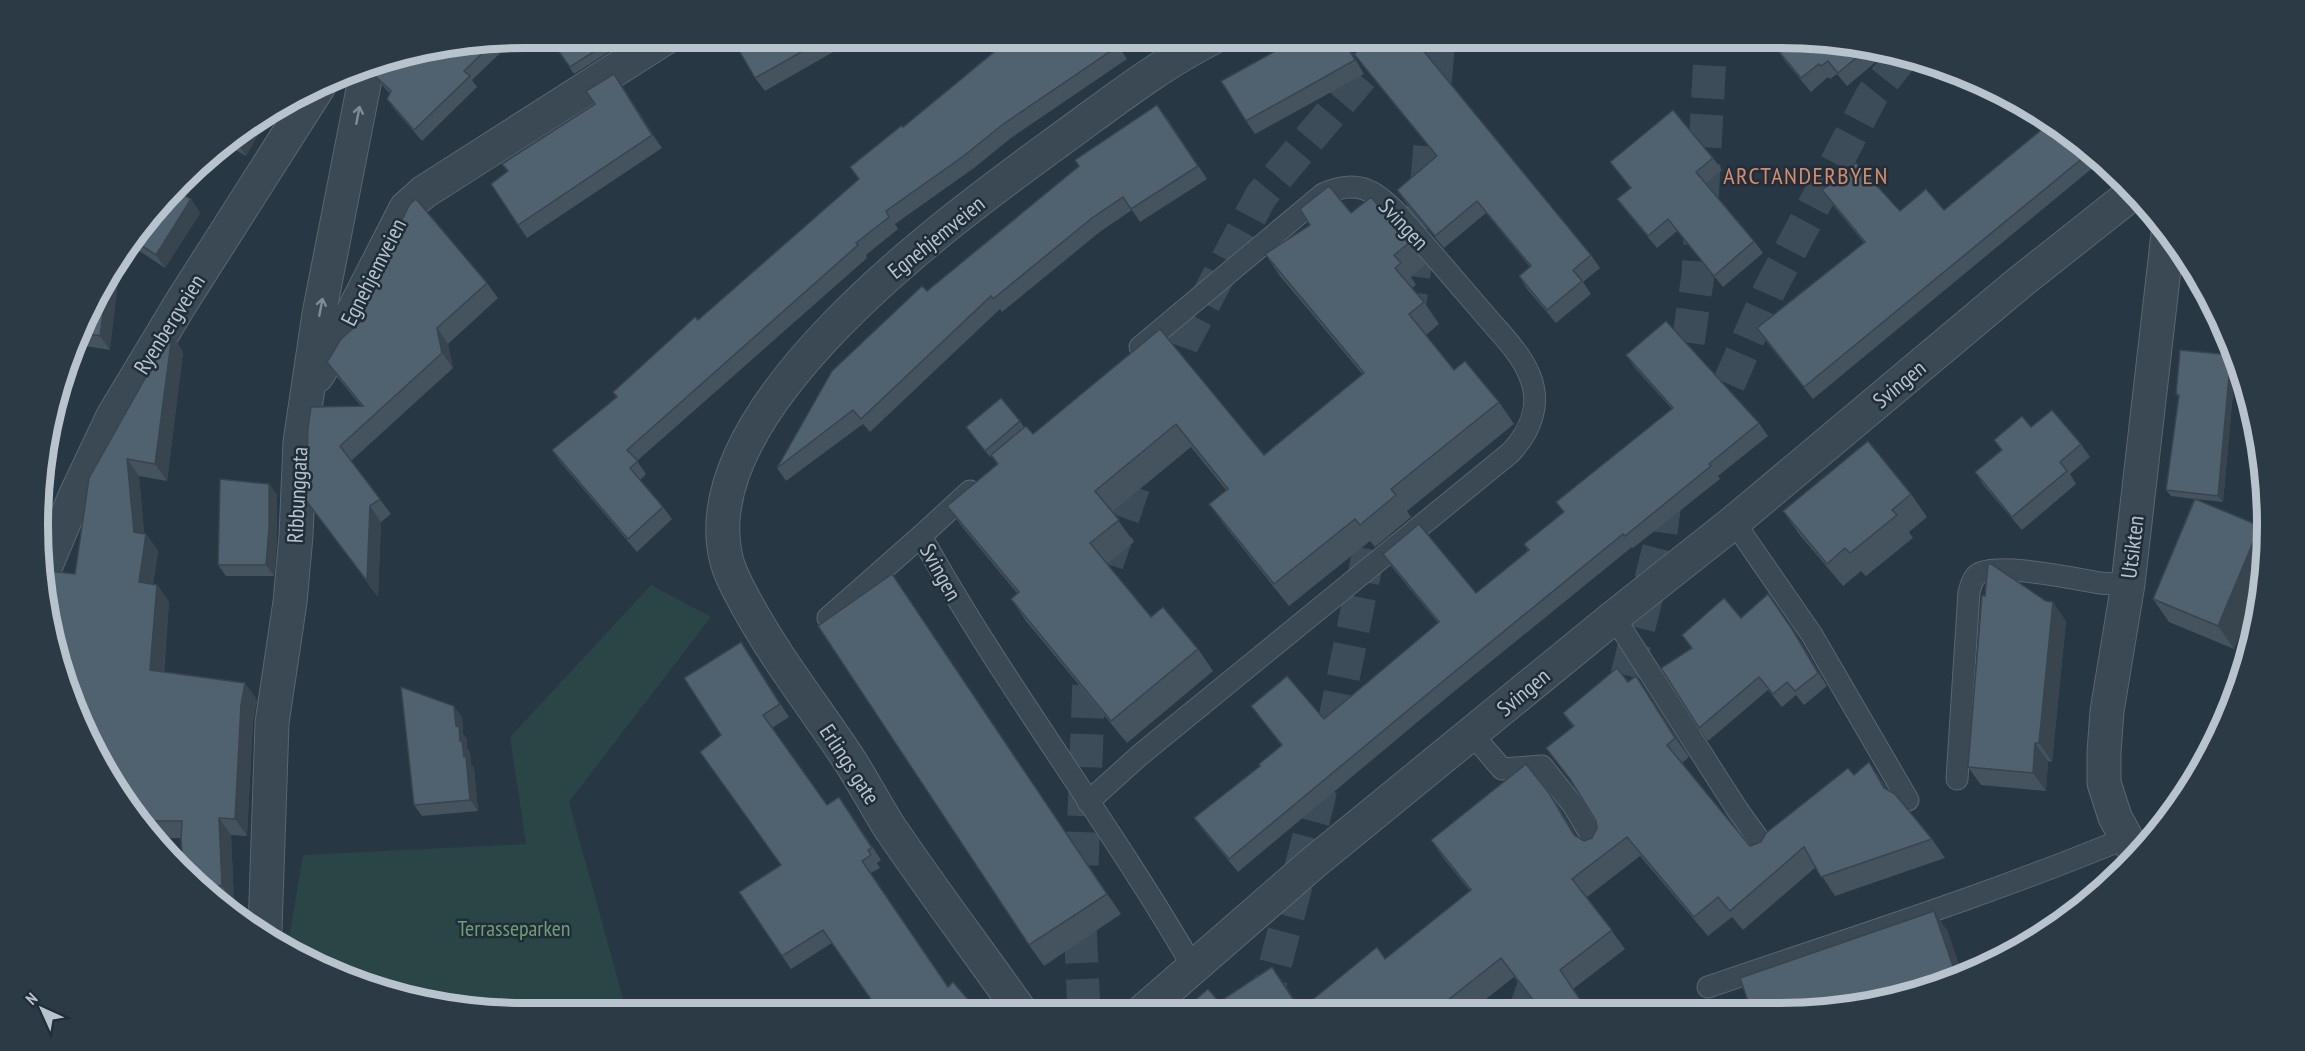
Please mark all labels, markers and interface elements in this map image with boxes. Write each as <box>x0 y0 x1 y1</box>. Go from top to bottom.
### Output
one-way arrow <box>353 106 364 126</box>
district label: ARCTANDERBYEN <box>1723 160 1889 191</box>
street label: Egnehjemveien <box>882 189 990 285</box>
street label: Svingen <box>1373 192 1435 256</box>
street label: Egnehjemveien <box>334 214 412 330</box>
street label: Ryenbergveien <box>127 269 211 379</box>
one-way arrow <box>316 298 327 317</box>
street label: Svingen <box>1867 354 1931 414</box>
street label: Ribbunggata <box>280 446 314 544</box>
street label: Utsikten <box>2114 514 2150 580</box>
street label: Svingen <box>914 539 968 605</box>
street label: Svingen <box>1491 662 1555 722</box>
street label: Erlings gate <box>814 719 886 809</box>
park label: Terrasseparken <box>458 914 570 942</box>
north arrow <box>12 979 72 1039</box>
text: N <box>21 988 42 1009</box>

